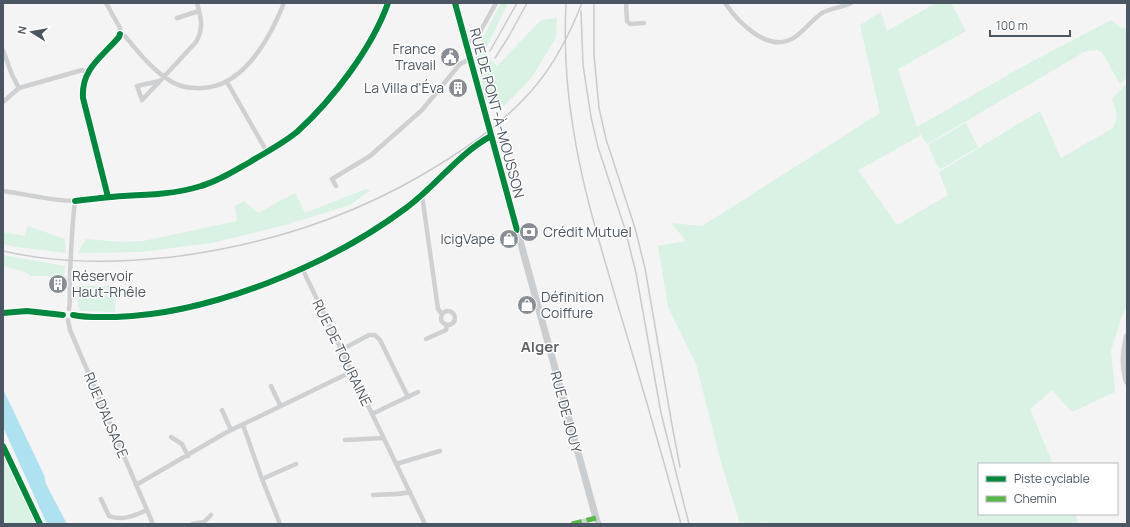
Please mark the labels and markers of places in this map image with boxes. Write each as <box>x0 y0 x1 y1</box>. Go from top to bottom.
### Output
place label: France Travail <box>392 39 436 74</box>
public building icon: France Travail <box>439 46 461 68</box>
building icon: La Villa d'Éva <box>447 77 469 99</box>
place label: La Villa d'Éva <box>364 78 444 97</box>
bank icon: Crédit Mutuel <box>518 221 540 243</box>
place label: Crédit Mutuel <box>543 222 632 241</box>
shop icon: IcigVape <box>498 228 520 250</box>
place label: IcigVape <box>441 229 495 248</box>
place label: Réservoir Haut-Rhêle <box>72 266 146 301</box>
building icon: Réservoir Haut-Rhêle <box>47 273 69 295</box>
place label: Définition Coiffure <box>541 287 604 322</box>
shop icon: Définition Coiffure <box>516 294 538 316</box>

